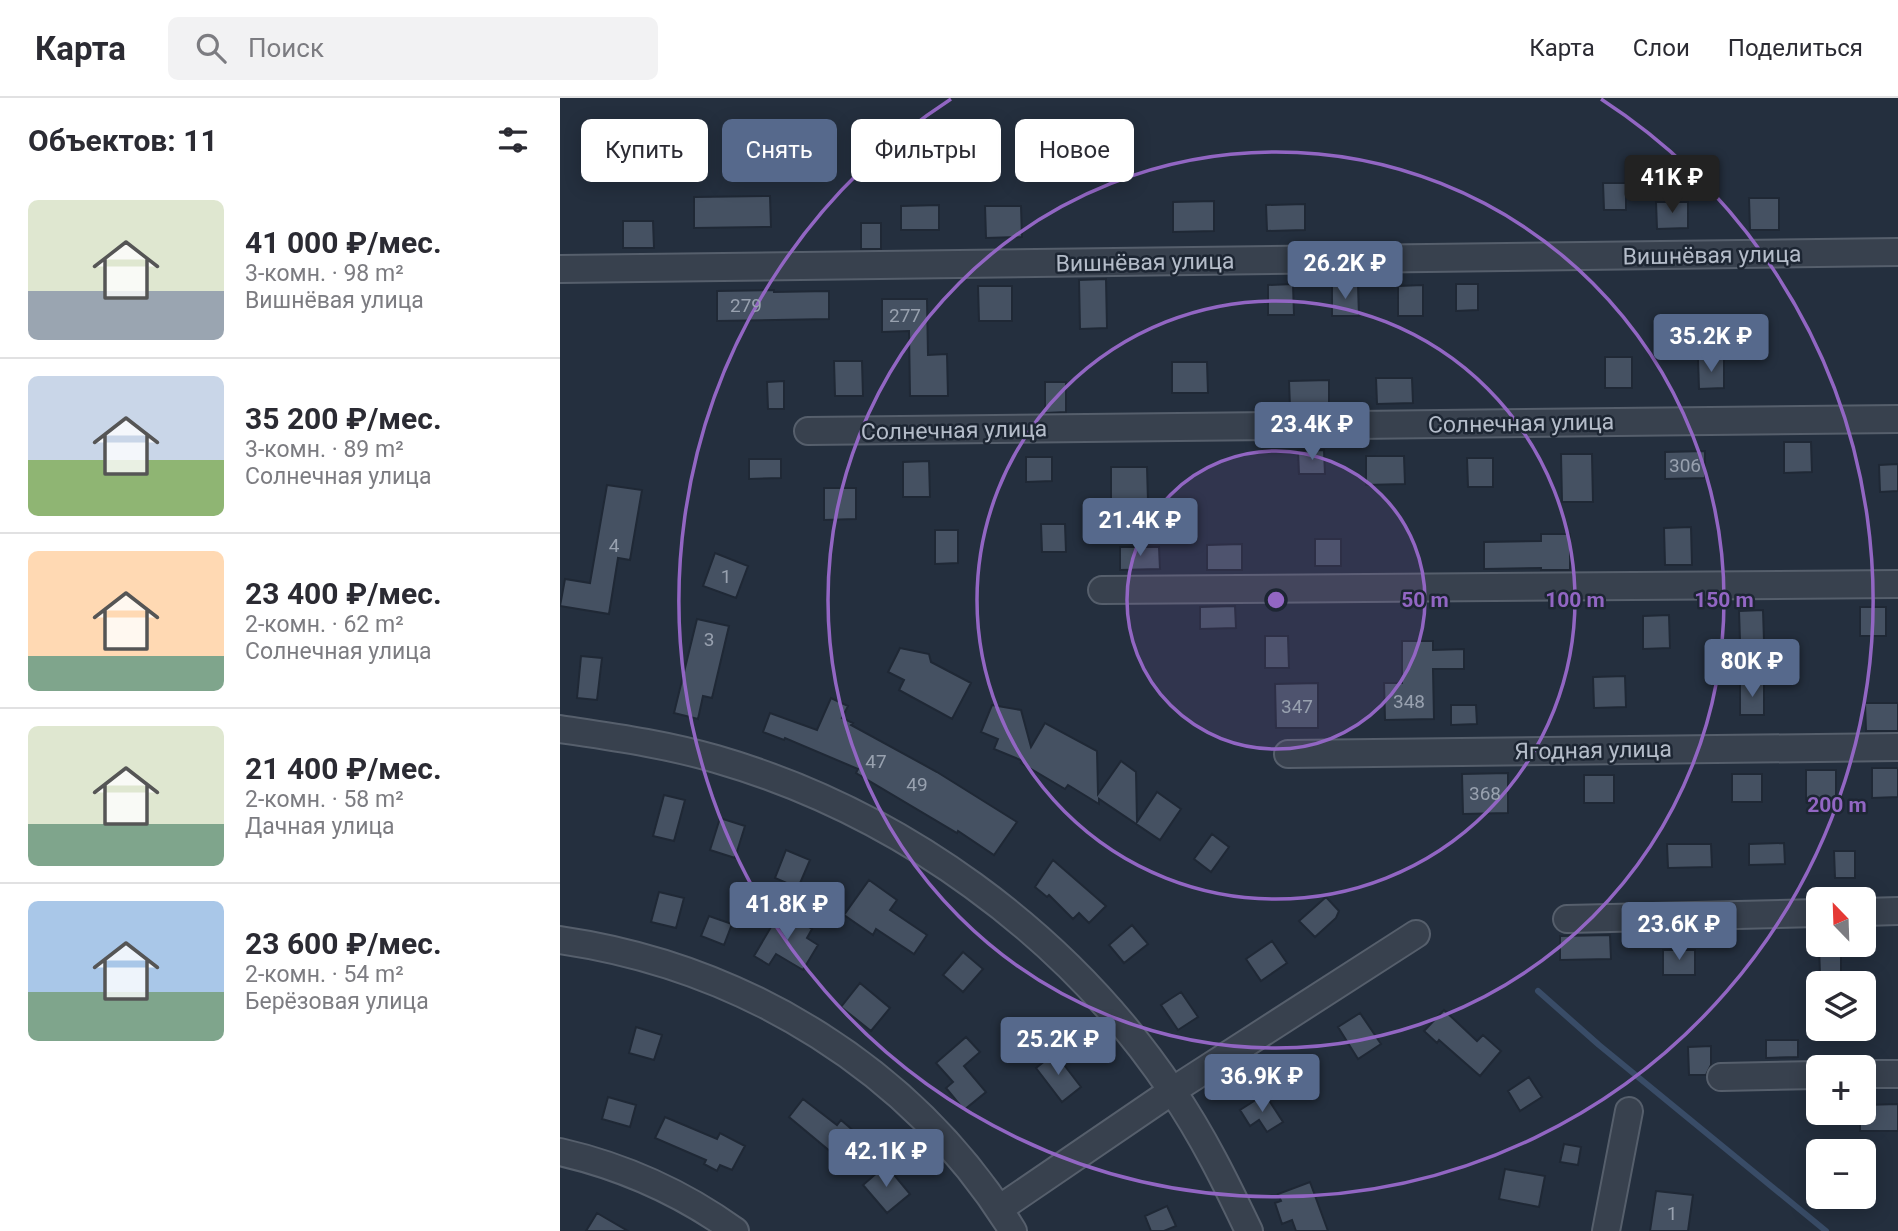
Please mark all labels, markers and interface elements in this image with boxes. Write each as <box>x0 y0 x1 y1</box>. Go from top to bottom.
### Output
search box <box>168 17 658 80</box>
text: Карта <box>35 29 126 68</box>
icon: search <box>192 29 230 67</box>
text: Поиск <box>248 33 324 63</box>
text: Карта <box>1529 34 1595 62</box>
text: Слои <box>1633 34 1690 62</box>
text: Поделиться <box>1728 34 1863 62</box>
chip: Купить <box>581 119 708 182</box>
chip: Снять <box>722 119 837 182</box>
chip: Фильтры <box>851 119 1001 182</box>
chip: Новое <box>1015 119 1134 182</box>
icon: filters <box>494 121 532 159</box>
text: Объектов: 11 <box>28 123 218 158</box>
pin: 41K ₽ <box>1623 156 1721 215</box>
text: 41K ₽ <box>1641 164 1703 191</box>
text: 41 000 ₽/мес. <box>245 225 442 260</box>
icon: home <box>84 228 168 312</box>
street label: Вишнёвая улица <box>1622 240 1802 271</box>
pin: 26.2K ₽ <box>1280 242 1410 301</box>
street label: Вишнёвая улица <box>1055 247 1235 278</box>
text: 26.2K ₽ <box>1304 250 1386 277</box>
text: 3-комн. · 98 m² <box>245 260 404 287</box>
text: Вишнёвая улица <box>245 287 424 314</box>
house number: 279 <box>730 294 762 317</box>
house number: 277 <box>889 304 921 327</box>
pin: 35.2K ₽ <box>1646 314 1776 374</box>
text: 35.2K ₽ <box>1670 323 1752 350</box>
text: 35 200 ₽/мес. <box>245 401 442 436</box>
pin: 23.4K ₽ <box>1247 402 1377 462</box>
icon: home <box>84 404 168 488</box>
street label: Солнечная улица <box>1428 408 1614 439</box>
text: 23.4K ₽ <box>1271 411 1353 438</box>
street label: Солнечная улица <box>861 415 1047 446</box>
text: 3-комн. · 89 m² <box>245 436 404 463</box>
house number: 306 <box>1669 454 1701 477</box>
text: Солнечная улица <box>245 463 431 490</box>
pin: 21.4K ₽ <box>1075 498 1205 558</box>
text: 21.4K ₽ <box>1099 507 1181 534</box>
house number: 4 <box>609 534 620 557</box>
house number: 1 <box>721 565 731 588</box>
text: 23 400 ₽/мес. <box>245 576 442 611</box>
icon: home <box>84 579 168 663</box>
centre of rings <box>1264 588 1288 612</box>
text: 50 m <box>1401 588 1449 612</box>
text: 100 m <box>1545 588 1605 612</box>
text: 150 m <box>1694 588 1754 612</box>
text: 2-комн. · 62 m² <box>245 611 404 638</box>
house number: 3 <box>704 628 714 651</box>
text: Солнечная улица <box>245 638 431 665</box>
pin: 80K ₽ <box>1703 640 1801 699</box>
text: 80K ₽ <box>1721 648 1783 675</box>
house number: 348 <box>1393 690 1425 713</box>
house number: 347 <box>1281 695 1313 718</box>
street label: Ягодная улица <box>1514 736 1672 765</box>
house number: 47 <box>865 750 887 773</box>
text: 21 400 ₽/мес. <box>245 751 442 786</box>
icon: home <box>84 754 168 838</box>
house number: 49 <box>906 773 928 796</box>
house number: 368 <box>1469 782 1501 805</box>
text: 2-комн. · 58 m² <box>245 786 404 813</box>
text: 200 m <box>1807 793 1867 817</box>
text: Дачная улица <box>245 813 395 840</box>
pin: 41.8K ₽ <box>722 882 852 942</box>
north arrow <box>1806 887 1876 957</box>
map controls <box>1806 887 1876 1209</box>
text: 41.8K ₽ <box>746 891 828 918</box>
pin: 23.6K ₽ <box>1614 902 1744 962</box>
text: 23.6K ₽ <box>1638 911 1720 938</box>
text: 23 600 ₽/мес. <box>245 926 442 961</box>
icon: home <box>84 929 168 1013</box>
text: 2-комн. · 54 m² <box>245 961 404 988</box>
button: layers <box>1806 971 1876 1041</box>
text: Берёзовая улица <box>245 988 429 1015</box>
pin: 25.2K ₽ <box>993 1018 1123 1077</box>
text: 25.2K ₽ <box>1017 1026 1099 1053</box>
pin: 36.9K ₽ <box>1197 1054 1327 1114</box>
button: + <box>1806 1055 1876 1125</box>
text: 36.9K ₽ <box>1221 1063 1303 1090</box>
pin: 42.1K ₽ <box>821 1130 951 1189</box>
text: 42.1K ₽ <box>845 1138 927 1165</box>
button: − <box>1806 1139 1876 1209</box>
house number: 1 <box>1667 1202 1677 1225</box>

